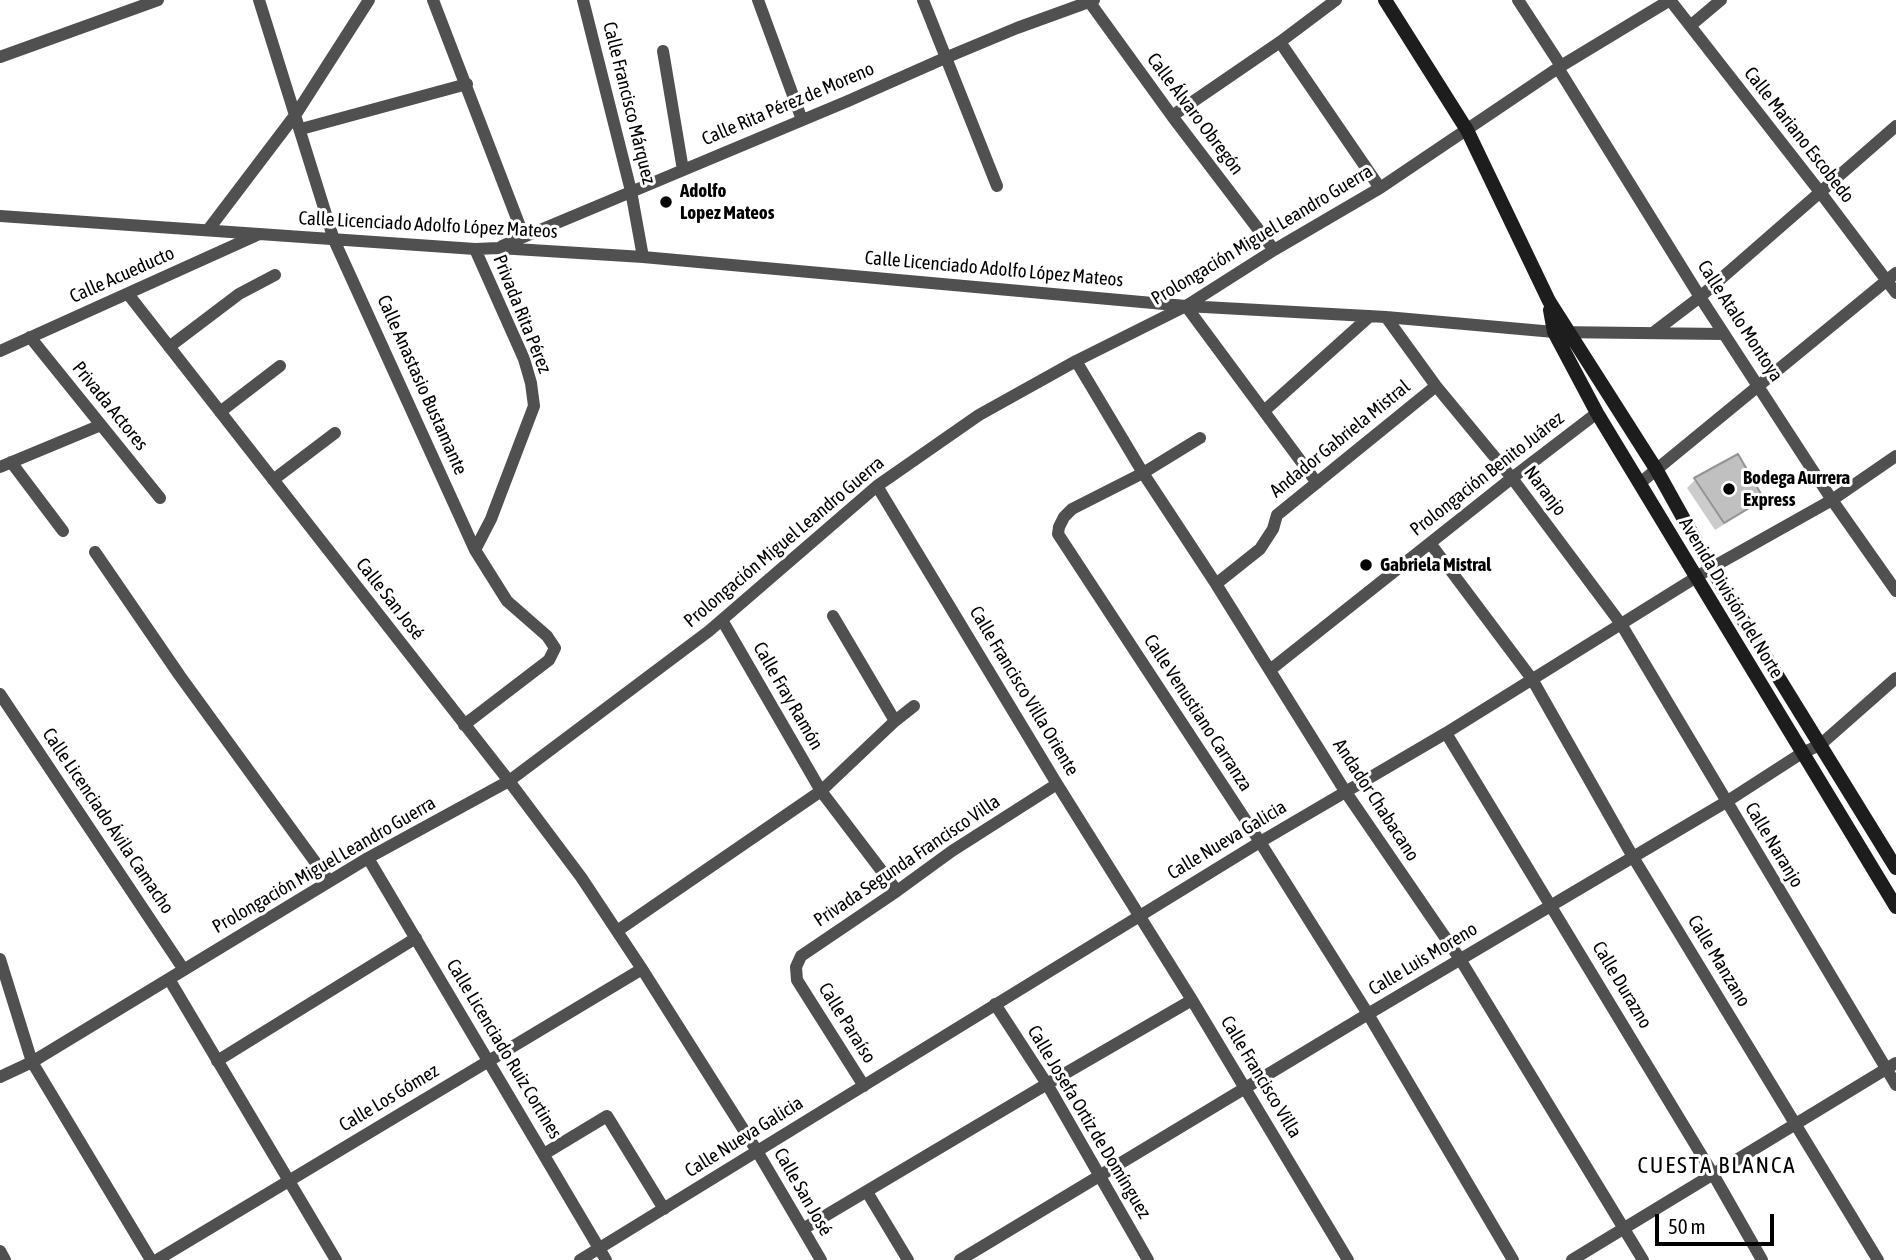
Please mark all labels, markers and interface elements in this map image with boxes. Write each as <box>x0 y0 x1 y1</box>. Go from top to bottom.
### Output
street label: Calle Francisco Márquez <box>598 19 660 187</box>
street label: Calle Álvaro Obregón <box>1142 49 1248 179</box>
street label: Calle Rita Pérez de Moreno <box>698 57 878 151</box>
street label: Calle Mariano Escobedo <box>1739 63 1859 207</box>
street label: Prolongación Miguel Leandro Guerra <box>1147 160 1377 310</box>
place label: Adolfo Lopez Mateos <box>680 180 774 224</box>
marker: Adolfo Lopez Mateos <box>658 194 674 210</box>
street label: Calle Licenciado Adolfo López Mateos <box>298 207 558 243</box>
street label: Calle Acueducto <box>66 242 178 308</box>
street label: Calle Licenciado Adolfo López Mateos <box>864 246 1124 292</box>
street label: Privada Rita Pérez <box>488 251 556 377</box>
street label: Calle Atalo Montoya <box>1692 256 1788 386</box>
street label: Calle Anastasio Bustamante <box>372 292 472 478</box>
street label: Privada Actores <box>67 357 153 455</box>
street label: Andador Gabriela Mistral <box>1265 375 1415 503</box>
street label: Prolongación Benito Juárez <box>1406 407 1568 541</box>
street label: Prolongación Miguel Leandro Guerra <box>679 452 889 632</box>
street label: Naranjo <box>1519 462 1571 520</box>
place label: Bodega Aurrera Express <box>1743 467 1850 511</box>
marker: Bodega Aurrera Express <box>1721 481 1737 497</box>
street label: Avenida División del Norte <box>1674 514 1788 682</box>
street label: Calle San José <box>351 554 429 644</box>
place label: Gabriela Mistral <box>1380 554 1491 576</box>
marker: Gabriela Mistral <box>1358 557 1374 573</box>
street label: Calle Francisco Villa Oriente <box>964 602 1084 780</box>
street label: Calle Venustiano Carranza <box>1139 630 1257 796</box>
street label: Calle Fray Ramón <box>748 638 828 754</box>
street label: Calle Licenciado Ávila Camacho <box>37 724 179 918</box>
street label: Andador Chabacano <box>1328 735 1424 865</box>
street label: Privada Segunda Francisco Villa <box>810 790 1004 932</box>
street label: Prolongación Miguel Leandro Guerra <box>208 792 440 938</box>
street label: Calle Nueva Galicia <box>1163 795 1291 885</box>
street label: Calle Naranjo <box>1740 798 1808 892</box>
street label: Calle Manzano <box>1683 911 1755 1011</box>
street label: Calle Luis Moreno <box>1365 918 1481 1000</box>
street label: Calle Durazno <box>1587 937 1657 1033</box>
street label: Calle Licenciado Ruiz Cortines <box>441 955 567 1143</box>
street label: Calle Paraíso <box>813 979 881 1067</box>
street label: Calle Francisco Villa <box>1216 1012 1306 1142</box>
street label: Calle Josefa Ortiz de Domínguez <box>1022 1021 1156 1223</box>
street label: Calle Los Gómez <box>335 1059 443 1137</box>
street label: Calle Nueva Galicia <box>681 1092 807 1182</box>
street label: Calle San José <box>769 1144 837 1240</box>
district label: CUESTA BLANCA <box>1639 1152 1795 1180</box>
scale bar <box>1658 1200 1777 1244</box>
text: 50 m <box>1668 1214 1706 1238</box>

